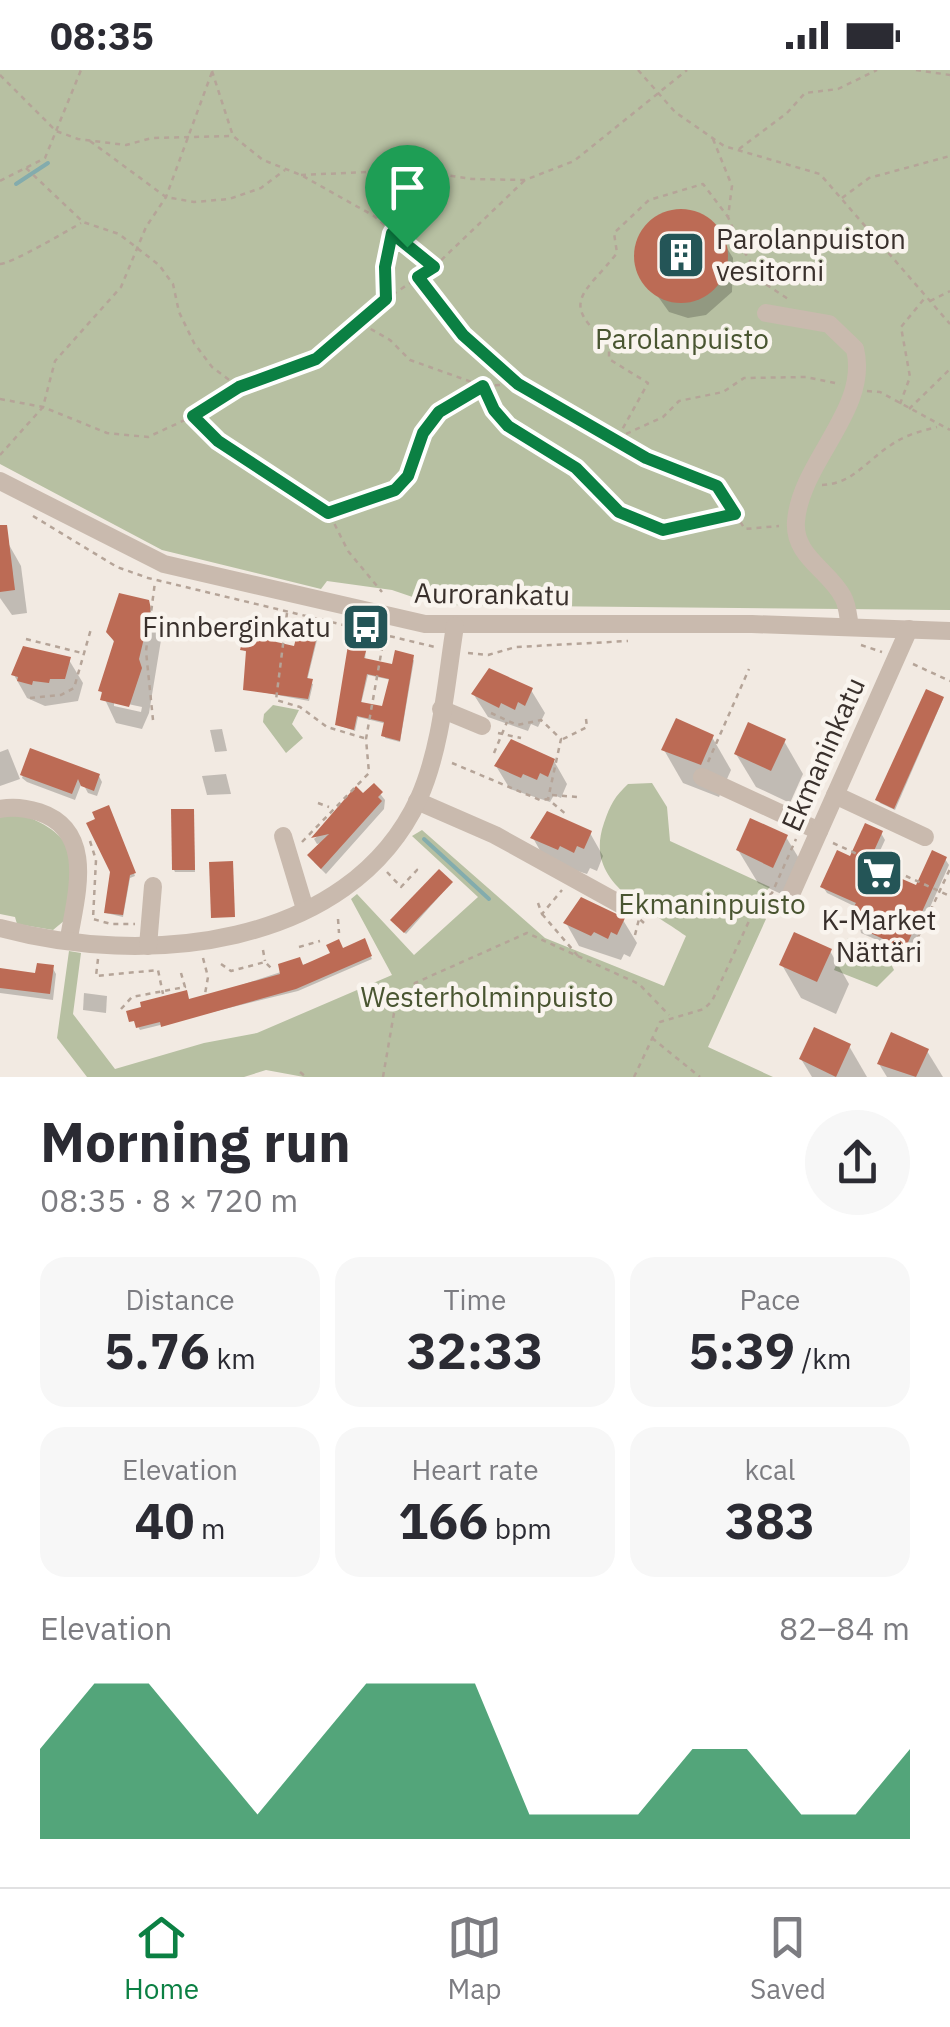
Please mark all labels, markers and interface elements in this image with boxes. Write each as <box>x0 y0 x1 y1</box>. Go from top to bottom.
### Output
text: 08:35 <box>50 11 154 60</box>
pin <box>365 145 450 248</box>
icon: arrive <box>380 160 435 215</box>
place label: Parolanpuiston vesitorni <box>716 220 906 289</box>
building icon: Parolanpuiston vesitorni <box>655 229 707 281</box>
park label: Parolanpuisto <box>595 320 769 357</box>
street label: Aurorankatu <box>414 574 570 613</box>
bus stop icon: Finnberginkatu <box>340 601 392 653</box>
place label: Finnberginkatu <box>142 608 331 645</box>
street label: Ekmaninkatu <box>772 671 873 837</box>
supermarket icon: K-Market Nättäri <box>853 847 905 899</box>
park label: Ekmaninpuisto <box>618 885 806 922</box>
place label: K-Market Nättäri <box>822 901 936 970</box>
park label: Westerholminpuisto <box>360 978 614 1015</box>
text: Morning run <box>40 1106 351 1177</box>
button: share <box>805 1110 910 1215</box>
text: 08:35 · 8 × 720 m <box>40 1179 298 1221</box>
text: Distance <box>125 1281 235 1318</box>
text: Time <box>444 1281 506 1318</box>
text: Pace <box>740 1281 800 1318</box>
text: 5.76 <box>104 1318 210 1383</box>
text: 32:33 <box>407 1318 543 1383</box>
text: 5:39 <box>688 1318 795 1383</box>
text: km <box>210 1340 256 1377</box>
text: /km <box>795 1340 852 1377</box>
text: Elevation <box>122 1451 238 1488</box>
text: Heart rate <box>411 1451 539 1488</box>
text: kcal <box>745 1451 795 1488</box>
text: 40 <box>134 1488 194 1553</box>
text: 166 <box>398 1488 488 1553</box>
text: 383 <box>725 1488 815 1553</box>
text: m <box>194 1510 226 1547</box>
text: bpm <box>488 1510 552 1547</box>
text: Elevation <box>40 1607 173 1649</box>
text: 82–84 m <box>779 1607 910 1649</box>
tab: Home <box>124 1910 199 2007</box>
tab: Map <box>447 1910 502 2007</box>
tab: Saved <box>750 1910 826 2007</box>

